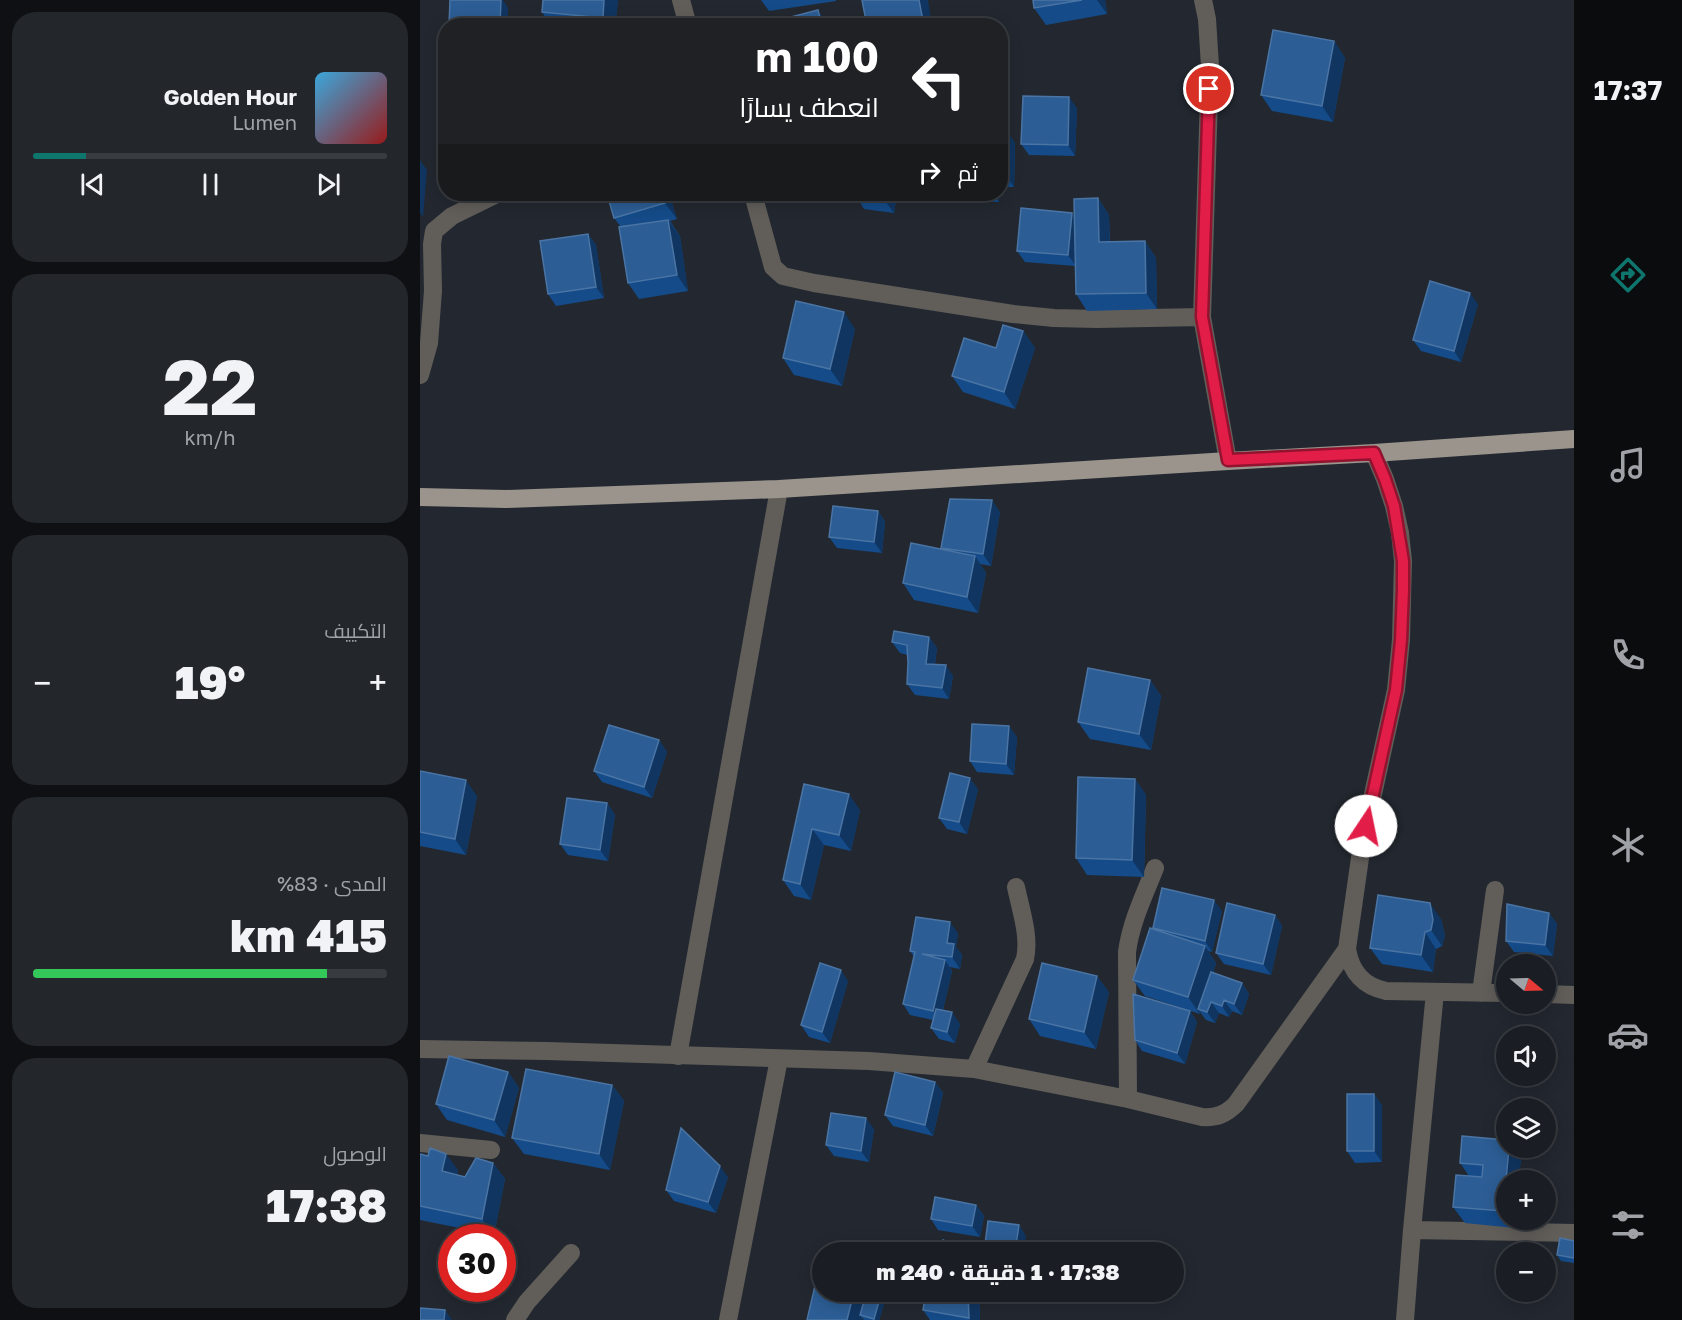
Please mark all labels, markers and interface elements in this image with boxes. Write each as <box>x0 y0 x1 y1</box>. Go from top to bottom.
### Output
text: 100 m <box>755 31 879 81</box>
icon: left <box>900 42 978 120</box>
pin <box>1183 63 1234 114</box>
icon: arrive <box>1192 72 1225 105</box>
text: 17:37 <box>1594 74 1662 106</box>
text: Golden Hour <box>163 83 297 110</box>
text: انعطف يسارًا <box>739 91 879 123</box>
text: Lumen <box>232 110 297 134</box>
icon: right <box>913 156 946 189</box>
text: ثم <box>958 159 978 186</box>
icon: previous <box>76 168 109 201</box>
icon: pause <box>194 168 227 201</box>
icon: next <box>312 168 345 201</box>
icon: directions <box>1607 254 1649 296</box>
text: 22 <box>162 339 258 432</box>
text: km/h <box>185 425 235 449</box>
icon: music <box>1607 444 1649 486</box>
text: التكييف <box>324 618 387 642</box>
icon: phone <box>1607 634 1649 676</box>
text: 19° <box>175 655 245 709</box>
text: − <box>33 663 51 702</box>
text: + <box>369 663 387 702</box>
position arrow <box>1334 794 1398 858</box>
icon: climate <box>1607 824 1649 866</box>
text: المدى · 83% <box>277 871 387 895</box>
text: 415 km <box>230 908 387 962</box>
north arrow <box>1496 954 1556 1014</box>
map controls <box>1496 954 1556 1302</box>
icon: car <box>1607 1014 1649 1056</box>
button: sound <box>1496 1026 1556 1086</box>
button: layers <box>1496 1098 1556 1158</box>
text: الوصول <box>323 1141 387 1165</box>
button: + <box>1496 1170 1556 1230</box>
text: 17:38 <box>266 1178 387 1232</box>
icon: filters <box>1607 1204 1649 1246</box>
speed limit sign: 30 <box>438 1224 516 1302</box>
button: − <box>1496 1242 1556 1302</box>
text: 17:38 · 1 دقيقة · 240 m <box>876 1258 1120 1285</box>

